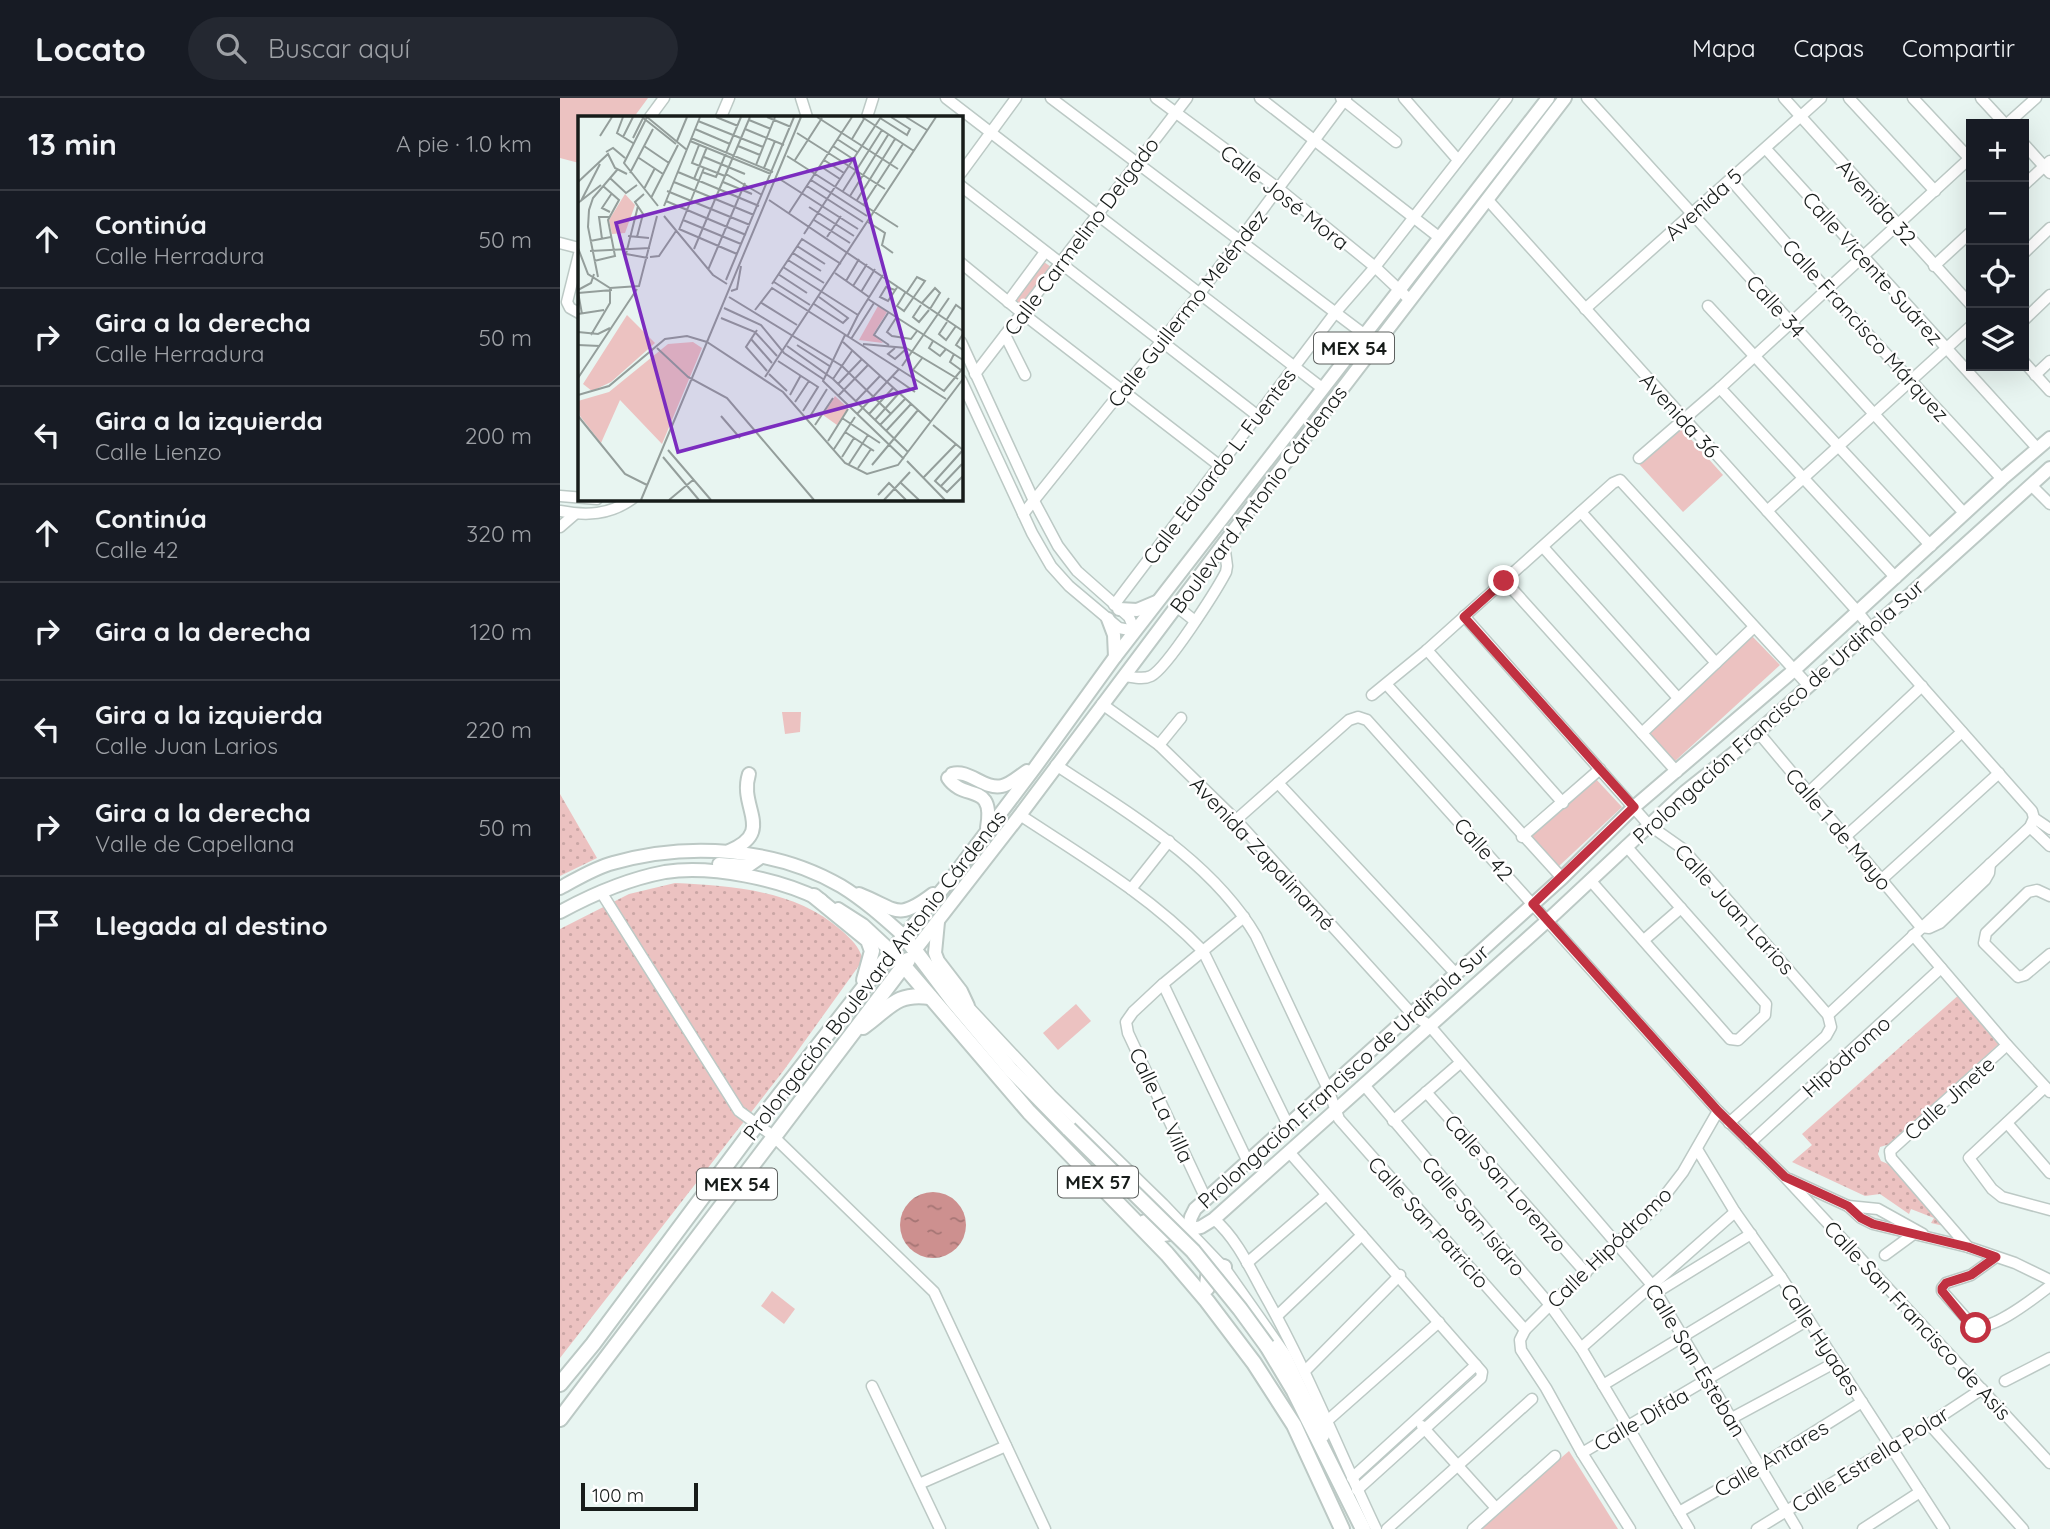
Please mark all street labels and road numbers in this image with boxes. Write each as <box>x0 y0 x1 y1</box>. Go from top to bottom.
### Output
street label: Calle Carmelino Delgado <box>998 132 1164 340</box>
street label: Calle José Mora <box>1215 139 1355 255</box>
street label: Avenida 32 <box>1832 154 1922 250</box>
street label: Avenida 5 <box>1659 163 1747 245</box>
street label: Calle Vicente Suárez <box>1797 186 1949 350</box>
street label: Calle Guillermo Meléndez <box>1102 204 1272 412</box>
street label: Calle Francisco Márquez <box>1777 233 1955 427</box>
street label: Calle 34 <box>1741 269 1811 343</box>
road number: MEX 54 <box>1314 332 1394 364</box>
street label: Calle Eduardo L. Fuentes <box>1137 363 1301 569</box>
street label: Avenida 36 <box>1635 367 1725 463</box>
street label: Boulevard Antonio Cárdenas <box>1164 380 1352 618</box>
street label: Prolongación Francisco de Urdiñola Sur <box>1627 573 1929 849</box>
street label: Calle 1 de Mayo <box>1780 762 1898 896</box>
street label: Avenida Zapalinamé <box>1185 771 1341 935</box>
street label: Prolongación Boulevard Antonio Cárdenas <box>737 805 1011 1145</box>
street label: Calle 42 <box>1449 812 1519 886</box>
street label: Calle Juan Larios <box>1669 838 1801 980</box>
street label: Prolongación Francisco de Urdiñola Sur <box>1192 938 1494 1214</box>
street label: Hipódromo <box>1796 1010 1896 1102</box>
street label: Calle La Villa <box>1124 1043 1200 1167</box>
street label: Calle Jinete <box>1898 1051 2000 1145</box>
street label: Calle San Lorenzo <box>1439 1109 1573 1257</box>
street label: Calle San Patricio <box>1363 1151 1495 1293</box>
street label: Calle San Isidro <box>1416 1151 1532 1281</box>
road number: MEX 57 <box>1058 1166 1138 1198</box>
road number: MEX 54 <box>697 1168 777 1200</box>
street label: Calle Hipódromo <box>1541 1181 1677 1313</box>
street label: Calle San Francisco de Asis <box>1819 1215 2017 1425</box>
street label: Calle Hyades <box>1775 1278 1867 1400</box>
street label: Calle San Esteban <box>1640 1279 1752 1441</box>
street label: Calle Difda <box>1589 1381 1693 1457</box>
street label: Calle Estrella Polar <box>1787 1400 1953 1518</box>
street label: Calle Antares <box>1709 1414 1833 1502</box>

